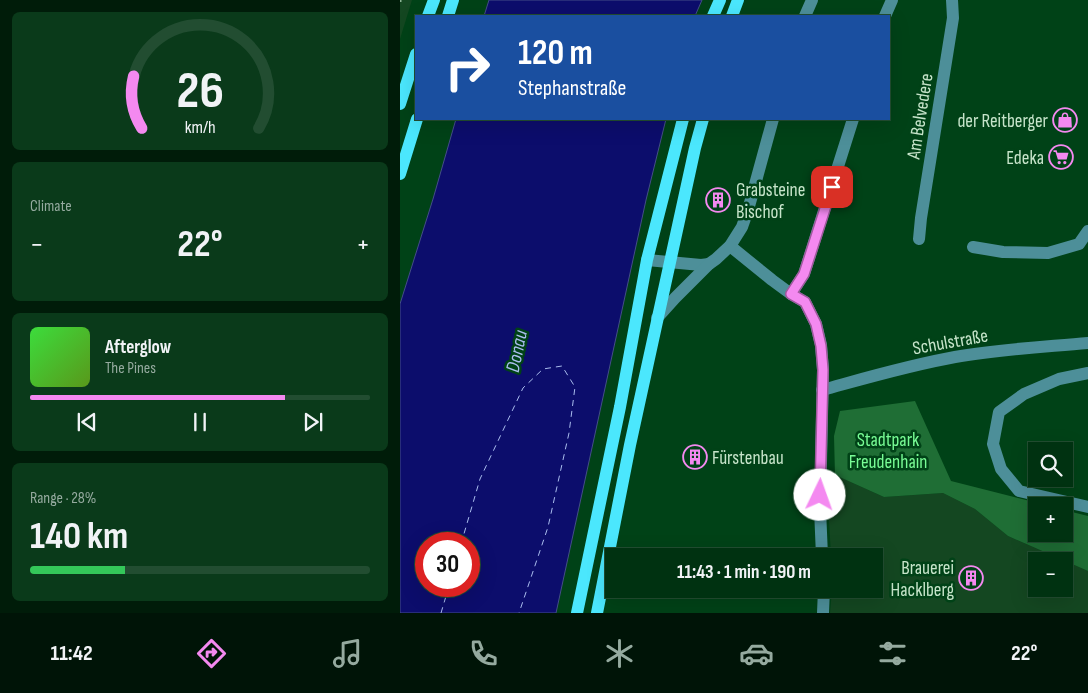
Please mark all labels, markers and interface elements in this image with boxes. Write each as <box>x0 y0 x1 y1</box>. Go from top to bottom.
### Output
text: 120 m <box>518 32 593 75</box>
icon: right <box>435 35 500 100</box>
text: 26 <box>176 60 224 123</box>
street label: Am Belvedere <box>902 72 939 162</box>
text: Stephanstraße <box>518 75 626 102</box>
shop icon: der Reitberger <box>1052 107 1078 133</box>
place label: der Reitberger <box>957 110 1049 133</box>
text: km/h <box>185 117 215 138</box>
supermarket icon: Edeka <box>1048 144 1074 170</box>
place label: Edeka <box>1006 147 1044 170</box>
pin <box>811 166 853 208</box>
icon: arrive <box>818 173 846 201</box>
place label: Grabsteine Bischof <box>736 179 805 224</box>
building icon: Grabsteine Bischof <box>705 187 731 213</box>
text: Climate <box>30 197 72 216</box>
text: 22° <box>177 222 223 267</box>
text: − <box>30 228 44 261</box>
text: + <box>356 228 370 261</box>
street label: Schulstraße <box>911 325 990 360</box>
water label: Donau <box>501 327 533 374</box>
text: Afterglow <box>105 336 171 359</box>
text: The Pines <box>105 359 156 378</box>
icon: previous <box>73 408 101 436</box>
icon: pause <box>186 408 214 436</box>
icon: next <box>299 408 327 436</box>
park label: Stadtpark Freudenhain <box>849 429 927 474</box>
map controls <box>1028 442 1073 597</box>
button: search <box>1028 442 1073 487</box>
building icon: Fürstenbau <box>682 444 708 470</box>
place label: Fürstenbau <box>712 447 784 470</box>
position arrow <box>793 468 845 520</box>
text: Range · 28% <box>30 489 96 508</box>
button: + <box>1028 497 1073 542</box>
text: 140 km <box>30 514 128 559</box>
speed limit sign: 30 <box>415 532 480 597</box>
button: − <box>1028 552 1073 597</box>
place label: Brauerei Hacklberg <box>891 557 954 602</box>
text: 11:43 · 1 min · 190 m <box>677 561 811 584</box>
building icon: Brauerei Hacklberg <box>958 565 984 591</box>
icon: directions <box>194 636 229 671</box>
icon: music <box>330 636 365 671</box>
icon: phone <box>466 636 501 671</box>
icon: climate <box>602 636 637 671</box>
icon: car <box>739 636 774 671</box>
icon: filters <box>875 636 910 671</box>
text: 11:42 <box>51 640 93 667</box>
text: 22° <box>1011 640 1037 667</box>

